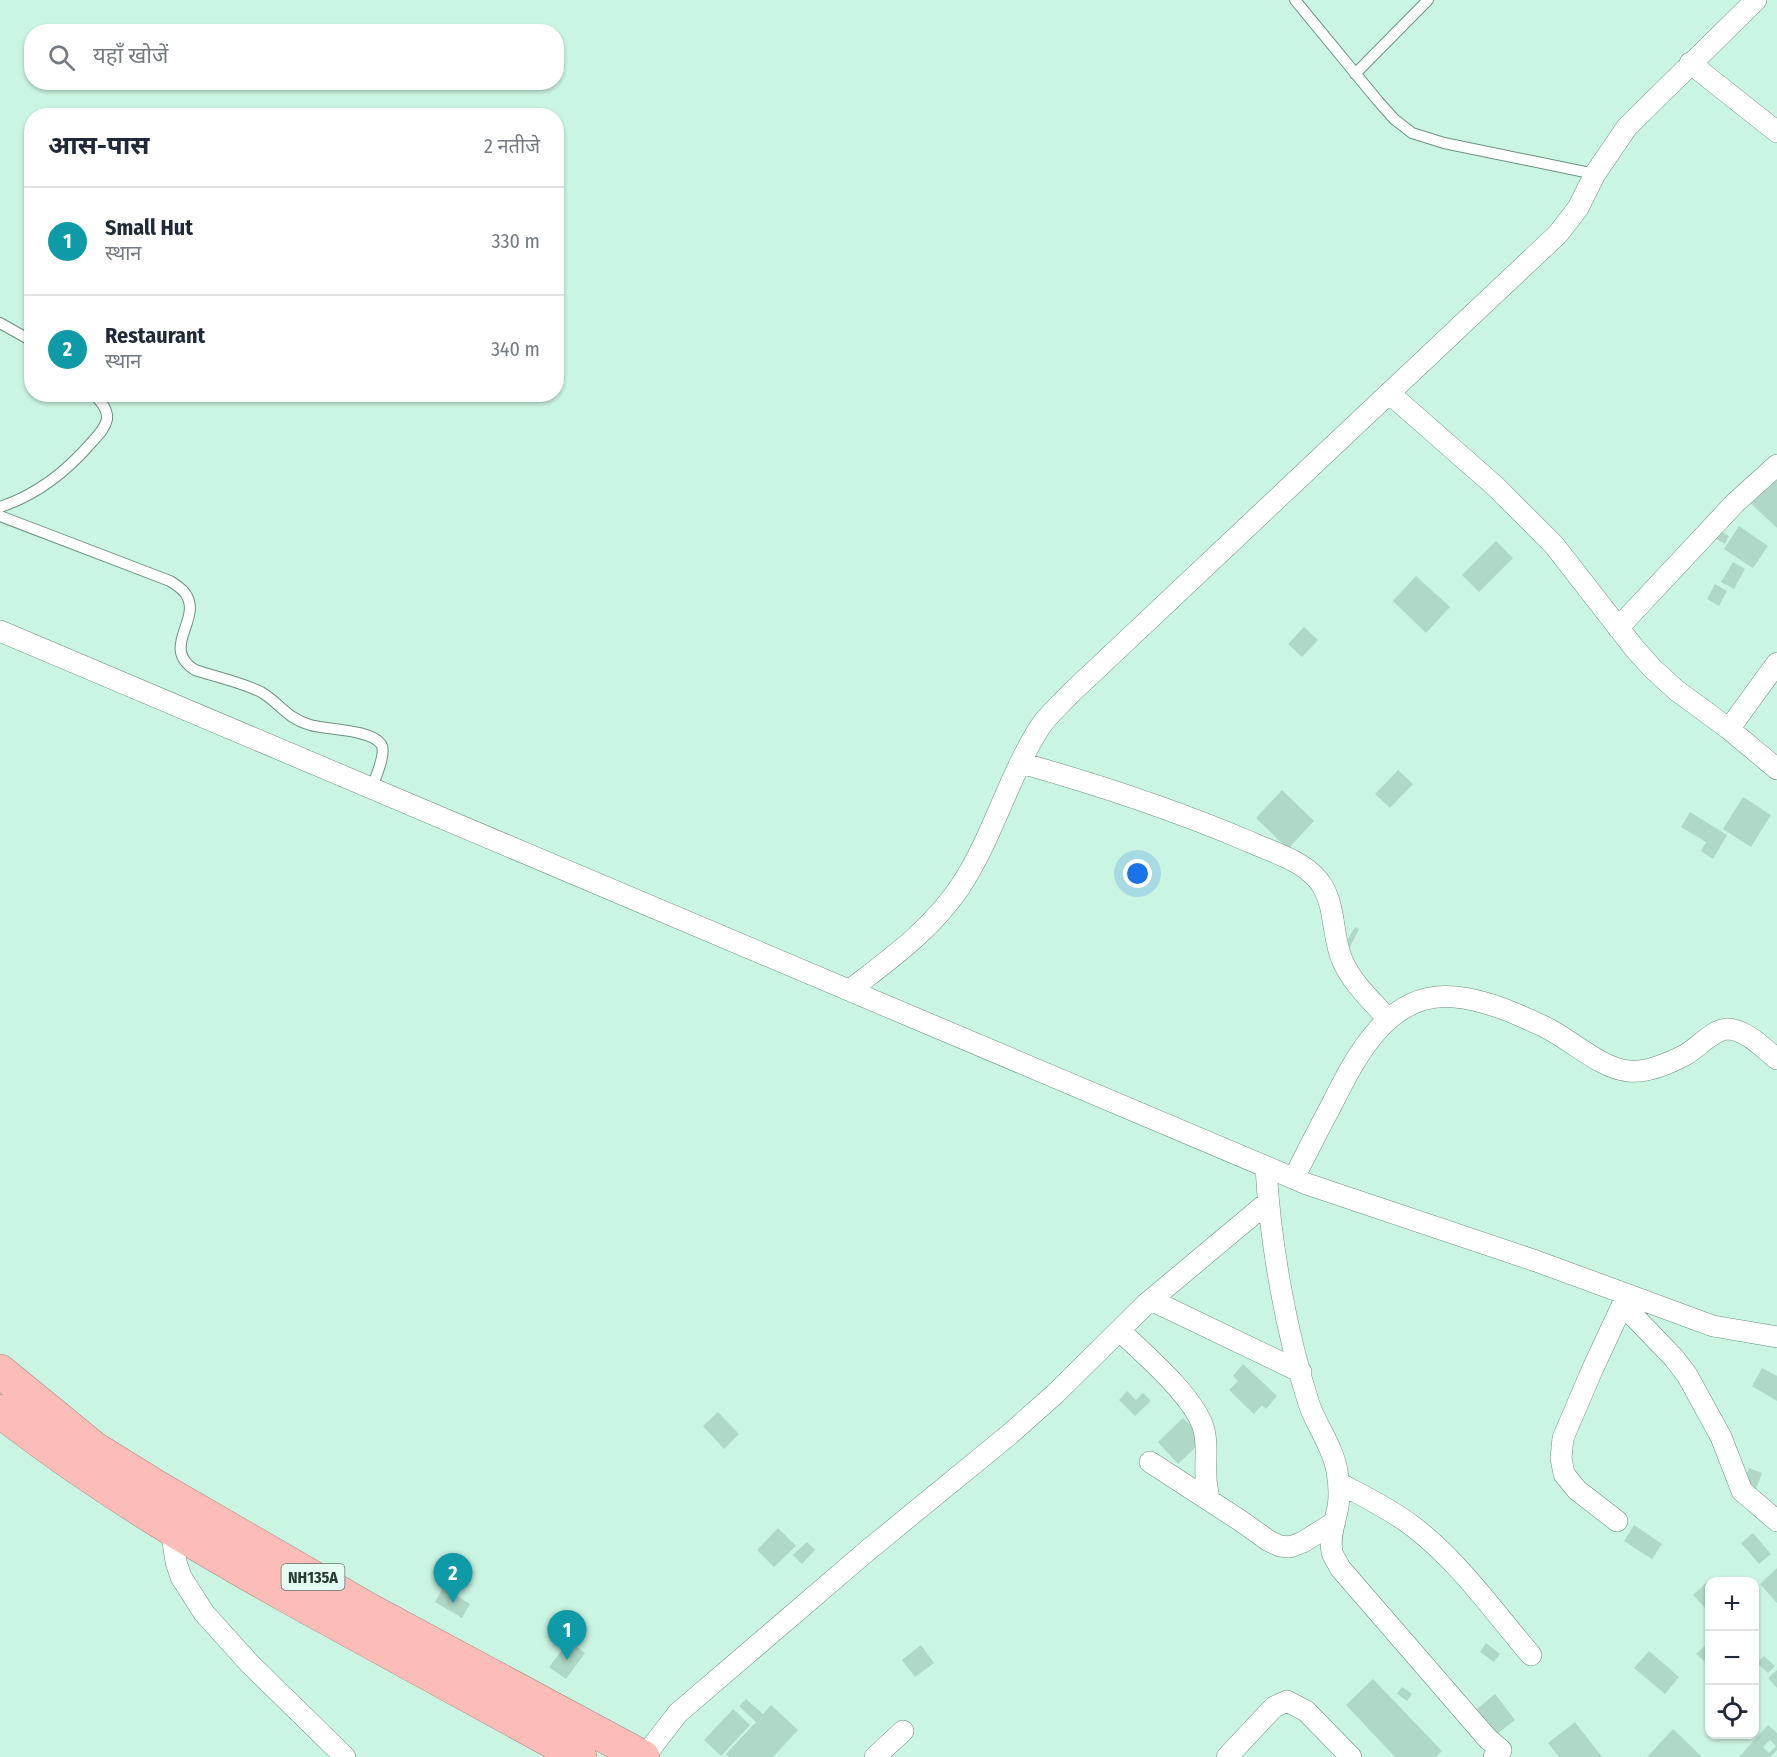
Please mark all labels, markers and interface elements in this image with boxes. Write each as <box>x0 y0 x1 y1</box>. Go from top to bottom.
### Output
search box <box>24 24 564 90</box>
icon: search <box>45 41 78 74</box>
text: यहाँ खोजें <box>93 42 168 69</box>
text: आस-पास <box>48 130 150 161</box>
text: 2 नतीजे <box>484 134 540 158</box>
text: Small Hut <box>105 214 193 241</box>
text: 1 <box>63 229 72 253</box>
text: 330 m <box>491 229 540 253</box>
text: स्थान <box>105 241 141 265</box>
text: Restaurant <box>105 322 205 349</box>
text: 2 <box>63 337 72 361</box>
text: 340 m <box>491 337 540 361</box>
text: स्थान <box>105 349 141 373</box>
your location <box>1123 859 1152 888</box>
pin: 2 <box>434 1554 472 1603</box>
road number: NH135A <box>282 1564 344 1590</box>
map controls <box>1705 1577 1759 1739</box>
button: + <box>1705 1577 1759 1631</box>
pin: 1 <box>548 1610 586 1660</box>
button: − <box>1705 1631 1759 1685</box>
button: locate <box>1705 1685 1759 1739</box>

